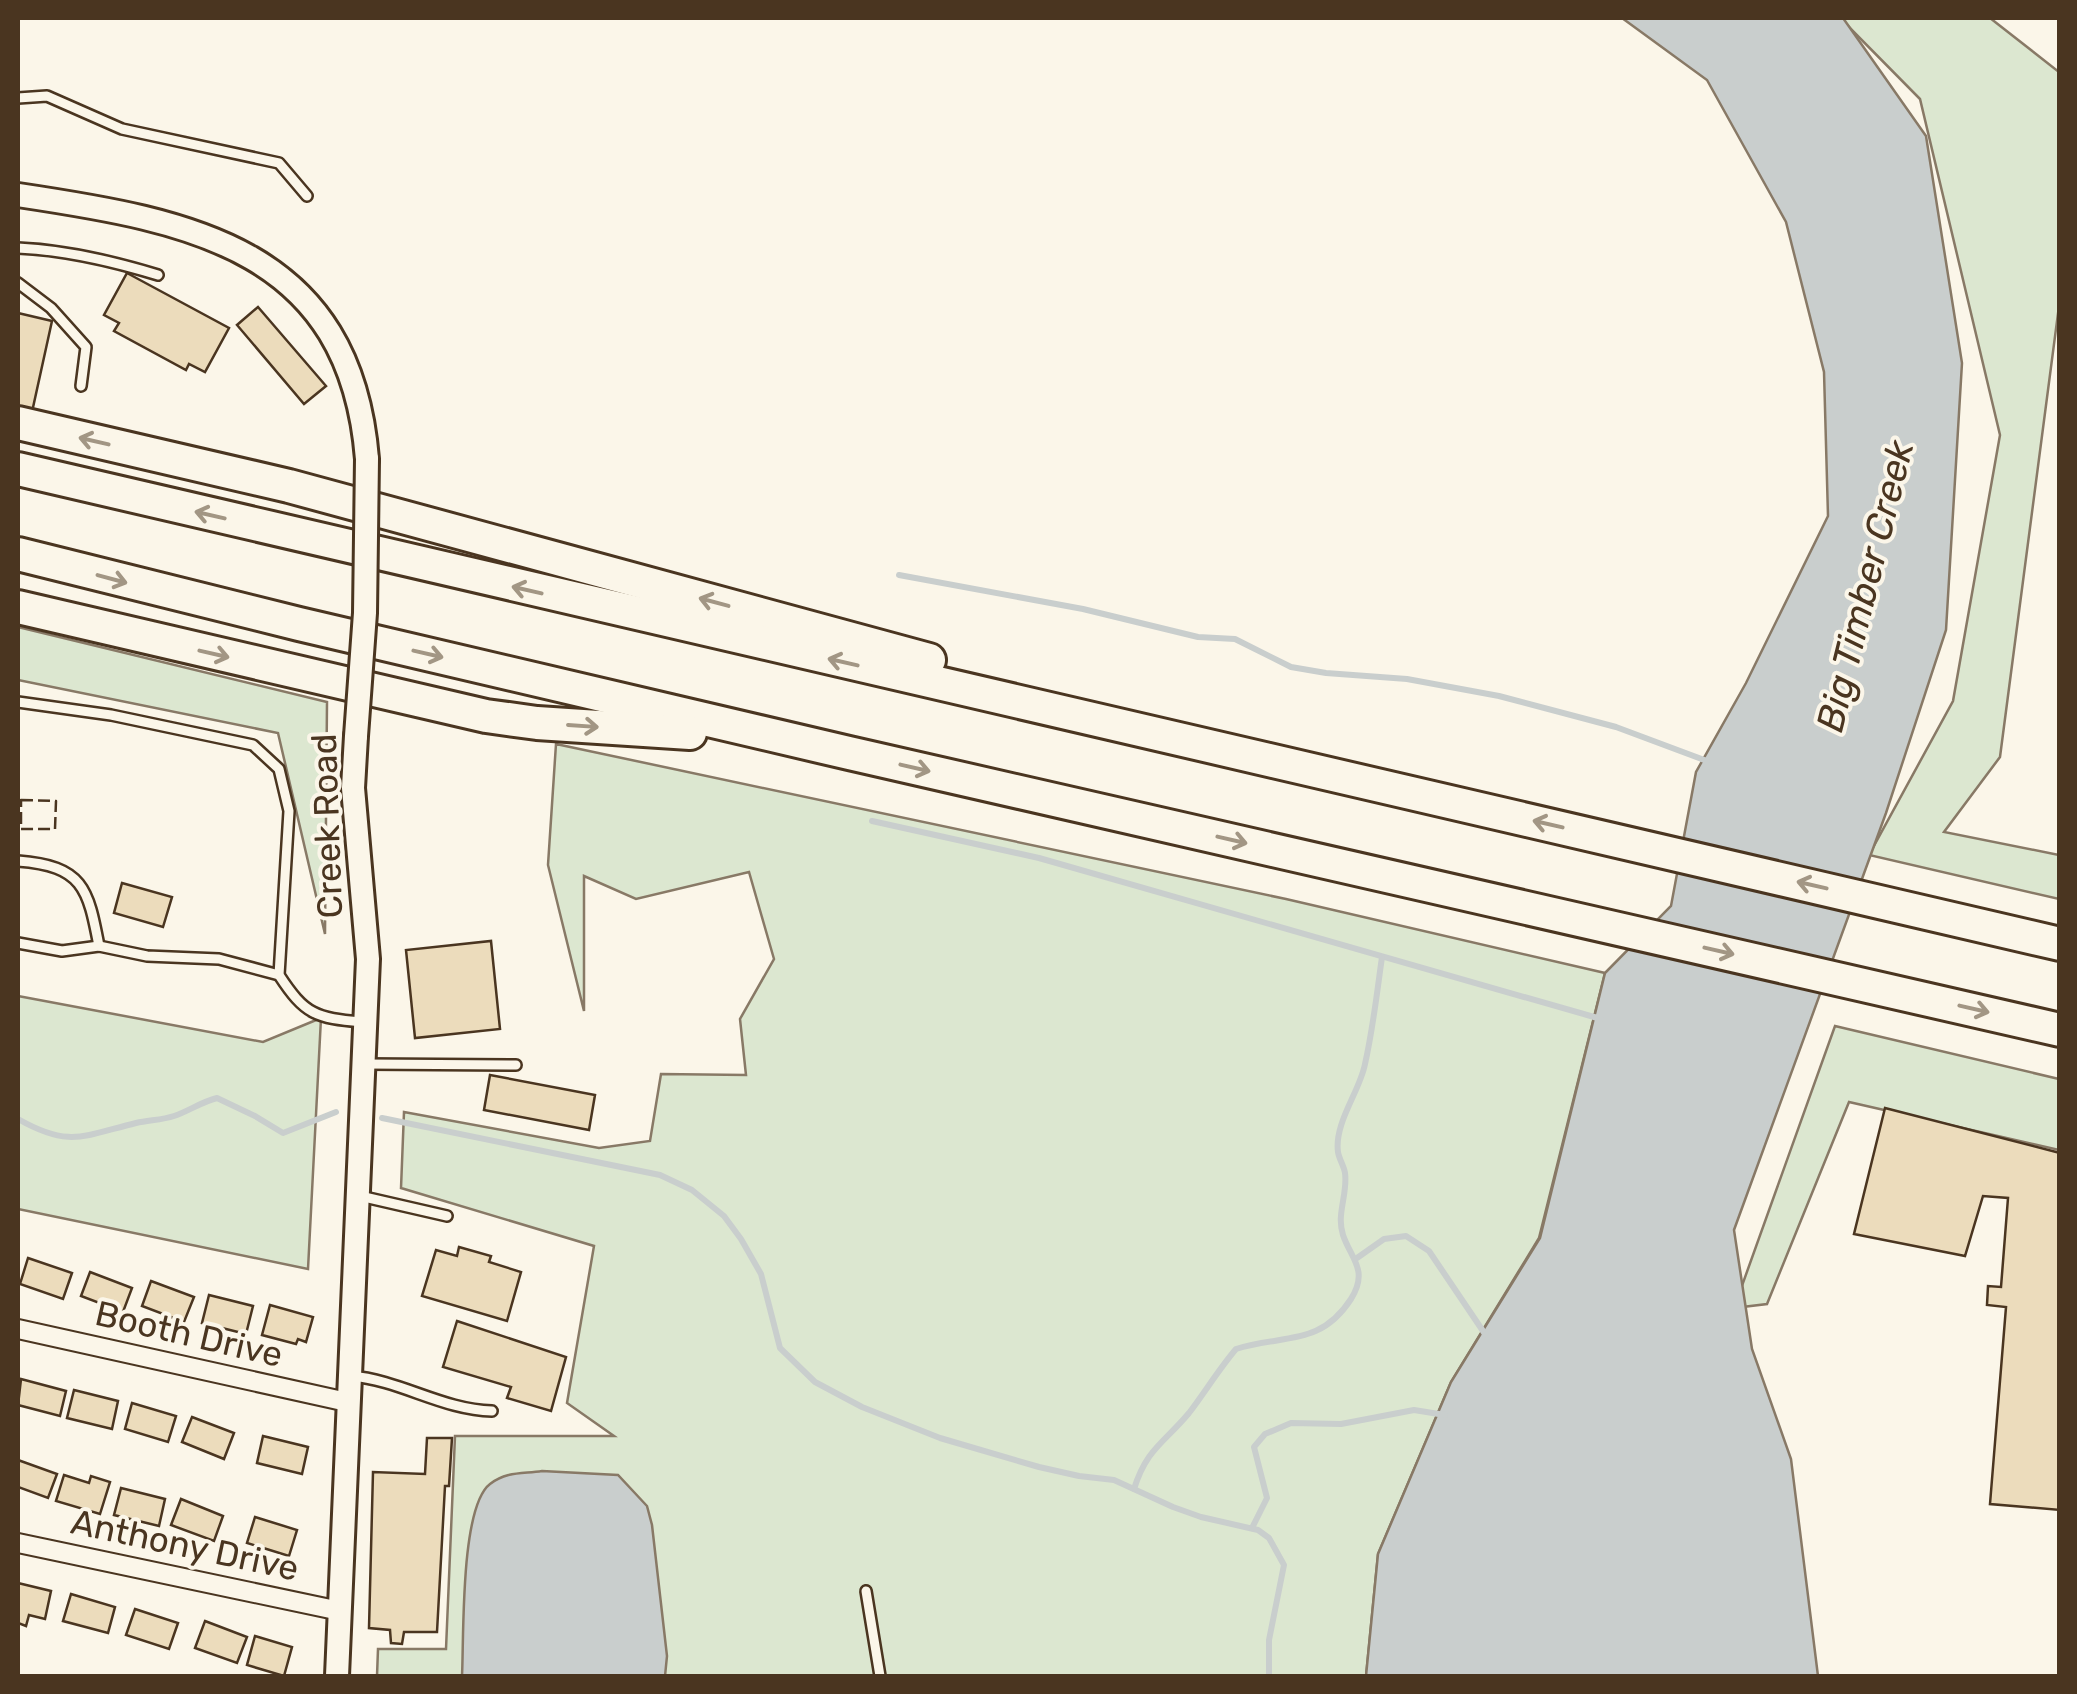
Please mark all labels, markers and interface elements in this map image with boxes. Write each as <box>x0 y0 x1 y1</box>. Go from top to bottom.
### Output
one-way arrow <box>79 431 111 449</box>
water label: Big Timber Creek <box>1807 435 1924 736</box>
one-way arrow <box>195 505 227 523</box>
one-way arrow <box>96 570 127 589</box>
one-way arrow <box>512 580 544 598</box>
one-way arrow <box>699 591 730 610</box>
one-way arrow <box>198 646 230 664</box>
one-way arrow <box>411 646 443 664</box>
one-way arrow <box>828 652 860 670</box>
one-way arrow <box>566 717 598 736</box>
street label: Creek Road <box>303 733 351 919</box>
one-way arrow <box>898 760 930 778</box>
one-way arrow <box>1533 814 1565 832</box>
one-way arrow <box>1215 832 1247 850</box>
one-way arrow <box>1797 874 1829 893</box>
one-way arrow <box>1702 943 1734 961</box>
one-way arrow <box>1958 1001 1989 1020</box>
street label: Booth Drive <box>91 1292 287 1376</box>
street label: Anthony Drive <box>67 1500 303 1590</box>

